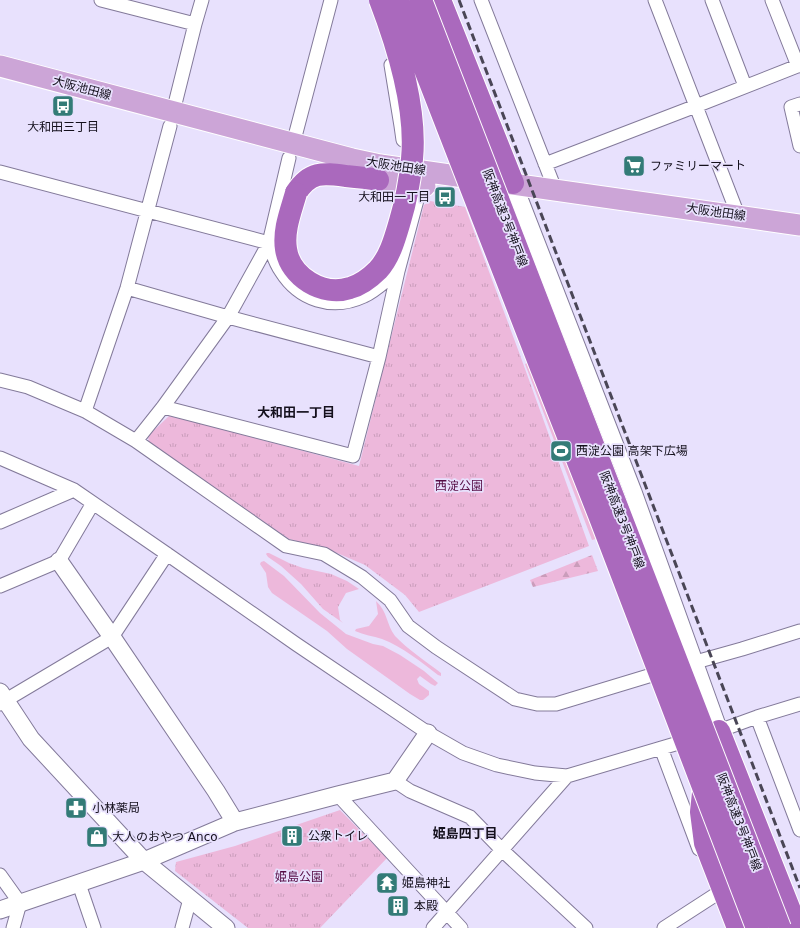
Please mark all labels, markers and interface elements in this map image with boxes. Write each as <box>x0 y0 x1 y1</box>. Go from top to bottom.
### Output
street label: 大阪池田線 <box>51 73 113 103</box>
bus stop icon: 大和田三丁目 <box>50 93 76 119</box>
place label: 大和田三丁目 <box>27 120 99 134</box>
supermarket icon: ファミリーマート <box>621 153 647 179</box>
street label: 大阪池田線 <box>365 154 427 178</box>
place label: ファミリーマート <box>650 159 746 173</box>
street label: 阪神高速3号神戸線 <box>480 167 530 269</box>
bus stop icon: 大和田一丁目 <box>432 184 458 210</box>
place label: 大和田一丁目 <box>358 190 430 204</box>
street label: 大阪池田線 <box>685 201 747 223</box>
district label: 大和田一丁目 <box>257 405 335 420</box>
sports icon: 西淀公園 高架下広場 <box>548 438 574 464</box>
place label: 西淀公園 高架下広場 <box>576 444 688 458</box>
street label: 阪神高速3号神戸線 <box>597 469 647 571</box>
park label: 西淀公園 <box>435 479 483 493</box>
street label: 阪神高速3号神戸線 <box>714 771 764 873</box>
pharmacy icon: 小林薬局 <box>63 795 89 821</box>
place label: 小林薬局 <box>92 801 140 815</box>
building icon: 公衆トイレ <box>279 823 305 849</box>
shop icon: 大人のおやつ Anco <box>84 824 110 850</box>
district label: 姫島四丁目 <box>432 826 498 841</box>
place label: 公衆トイレ <box>308 829 368 843</box>
place label: 大人のおやつ Anco <box>112 830 218 844</box>
park label: 姫島公園 <box>275 870 323 884</box>
temple icon: 姫島神社 <box>374 870 400 896</box>
place label: 姫島神社 <box>402 876 450 890</box>
building icon: 本殿 <box>385 893 411 919</box>
place label: 本殿 <box>414 899 438 913</box>

